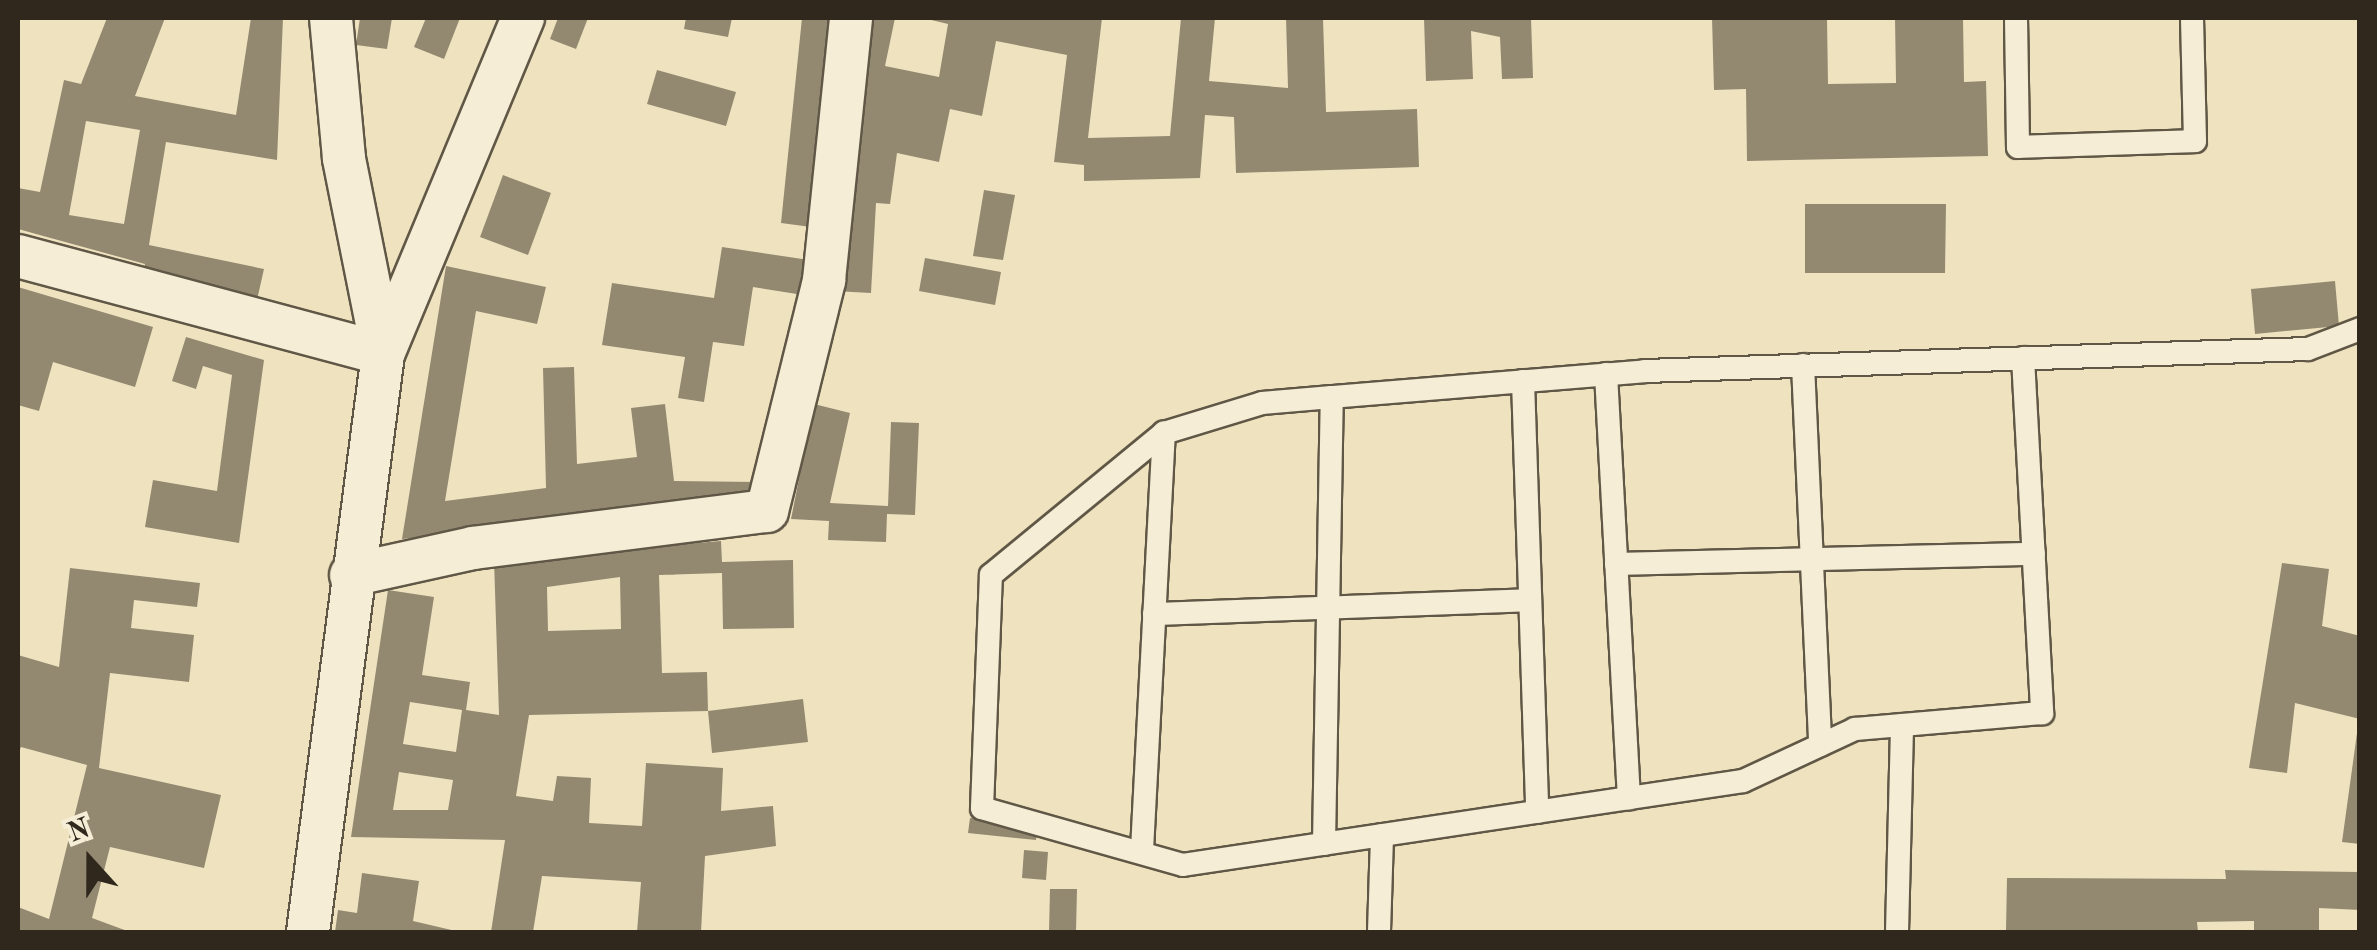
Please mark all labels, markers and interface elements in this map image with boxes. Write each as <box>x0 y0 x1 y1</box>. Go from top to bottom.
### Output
north arrow <box>40 810 140 910</box>
text: N <box>64 815 94 849</box>

